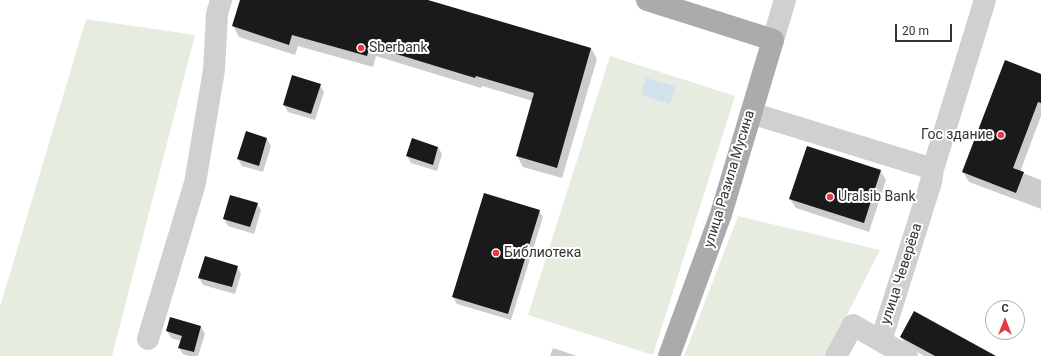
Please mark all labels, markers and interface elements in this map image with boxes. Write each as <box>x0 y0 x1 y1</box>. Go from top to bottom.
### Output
scale bar <box>897 16 954 42</box>
text: 20 m <box>902 24 929 38</box>
place label: Sberbank <box>369 40 428 56</box>
marker: Sberbank <box>356 43 366 53</box>
street label: улица Разила Мусина <box>701 108 759 250</box>
place label: Гос здание <box>921 127 993 143</box>
marker: Гос здание <box>996 130 1006 140</box>
place label: Uralsib Bank <box>838 189 916 205</box>
marker: Uralsib Bank <box>825 192 835 202</box>
street label: улица Чеверёва <box>878 221 926 327</box>
place label: Библиотека <box>504 245 581 261</box>
marker: Библиотека <box>491 248 501 258</box>
north arrow <box>985 300 1025 340</box>
text: С <box>1001 302 1009 315</box>

